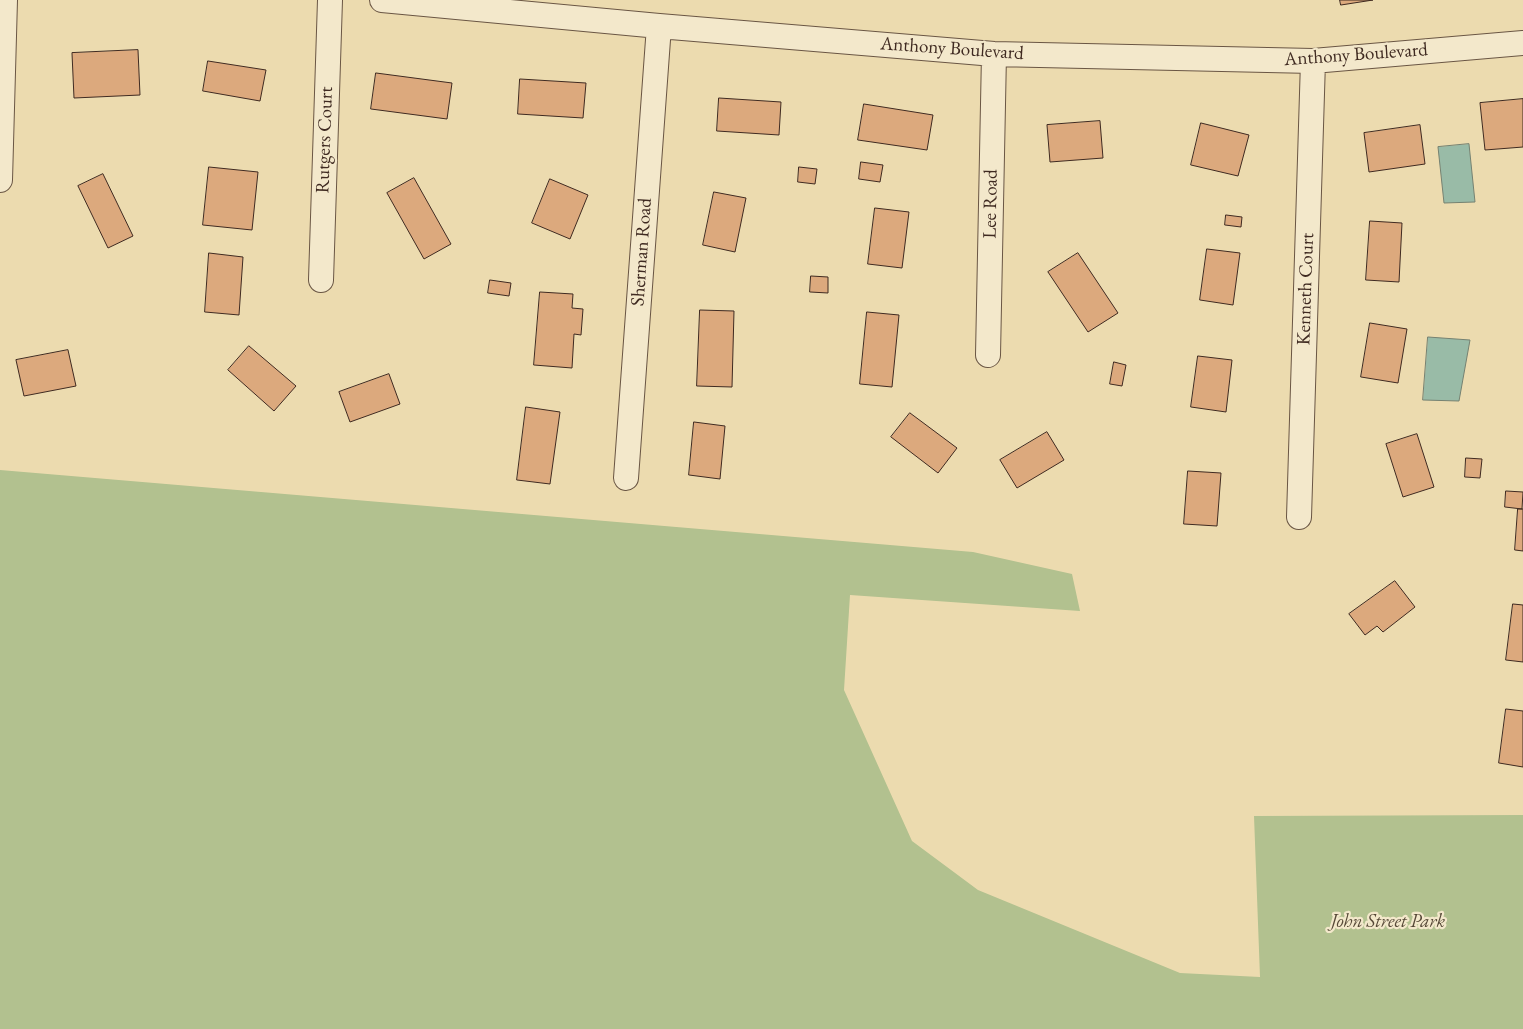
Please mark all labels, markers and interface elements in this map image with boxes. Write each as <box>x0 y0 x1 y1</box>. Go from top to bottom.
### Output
street label: Anthony Boulevard <box>879 33 1025 65</box>
street label: Anthony Boulevard <box>1283 39 1429 71</box>
street label: Rutgers Court <box>312 86 338 194</box>
street label: Lee Road <box>979 169 1003 239</box>
street label: Sherman Road <box>627 197 657 307</box>
street label: Kenneth Court <box>1293 232 1319 346</box>
park label: John Street Park <box>1331 911 1445 933</box>

